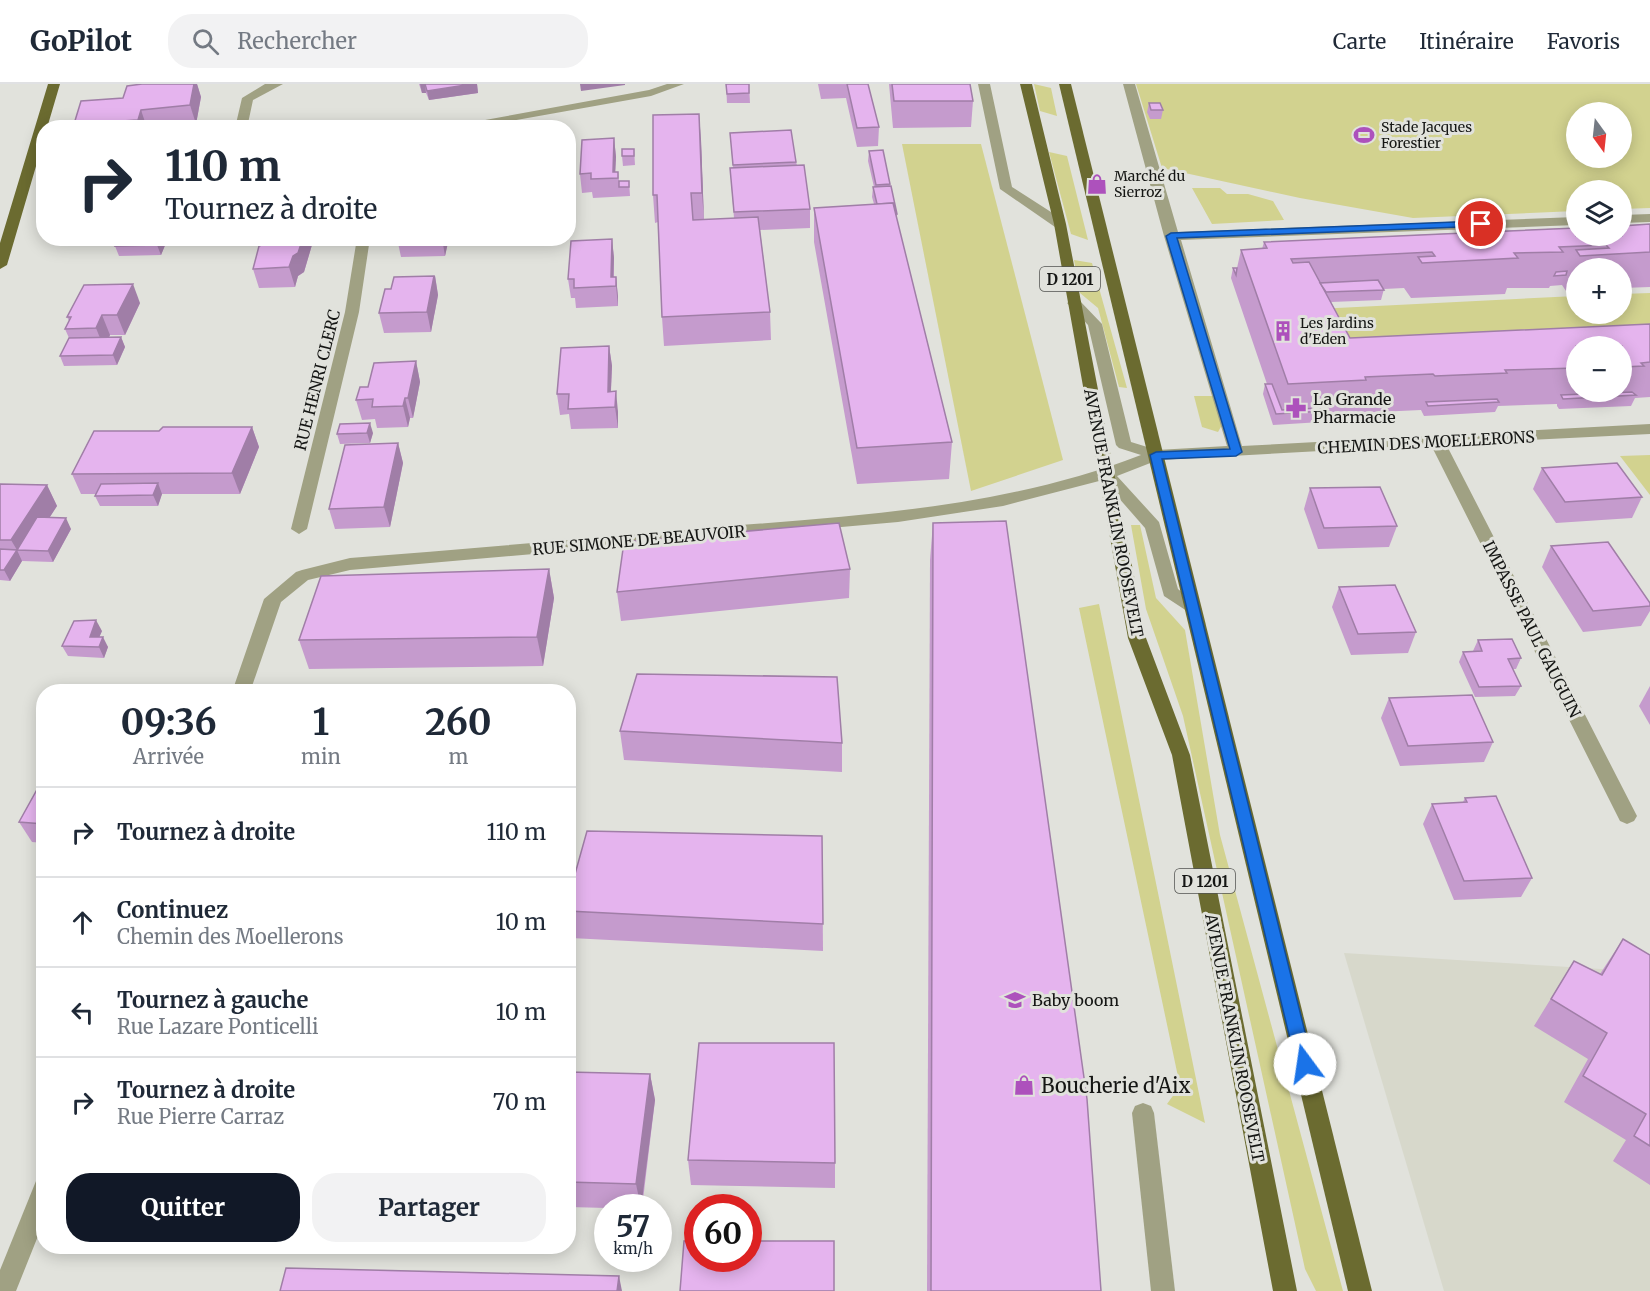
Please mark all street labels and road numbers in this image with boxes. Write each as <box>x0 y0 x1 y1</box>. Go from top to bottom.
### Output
road number: D 1201 <box>1040 267 1100 291</box>
street label: RUE HENRI CLERC <box>290 307 344 453</box>
street label: AVENUE FRANKLIN ROOSEVELT <box>1080 386 1148 639</box>
street label: CHEMIN DES MOELLERONS <box>1317 426 1535 458</box>
street label: RUE SIMONE DE BEAUVOIR <box>532 521 747 559</box>
street label: IMPASSE PAUL GAUGUIN <box>1479 537 1586 721</box>
road number: D 1201 <box>1175 869 1235 893</box>
street label: AVENUE FRANKLIN ROOSEVELT <box>1201 911 1269 1164</box>

